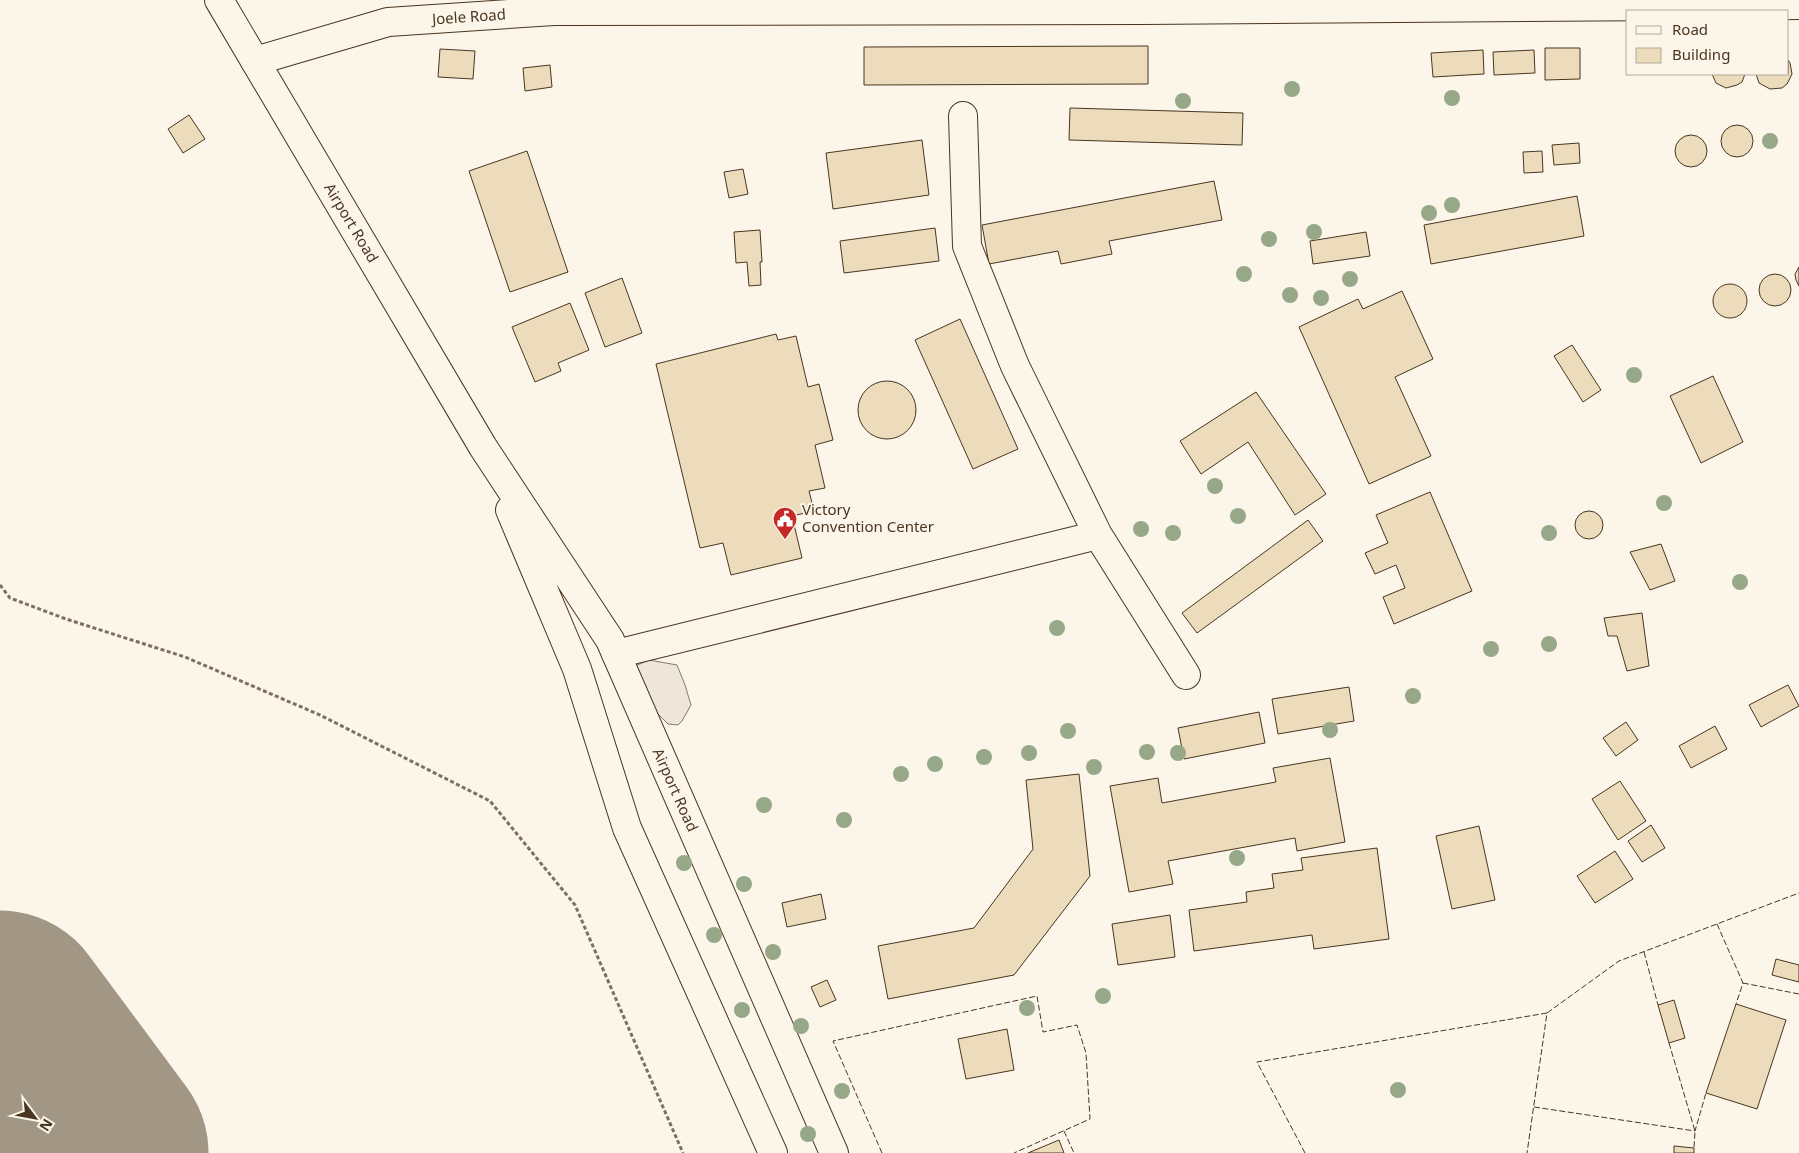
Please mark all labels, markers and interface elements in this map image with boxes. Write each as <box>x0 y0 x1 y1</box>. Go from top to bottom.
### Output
street label: Joele Road <box>429 3 506 29</box>
legend <box>1626 10 1789 75</box>
text: Road <box>1672 19 1708 39</box>
text: Building <box>1672 44 1730 64</box>
street label: Airport Road <box>320 179 383 266</box>
place label: Victory Convention Center <box>802 499 934 536</box>
public building icon: Victory Convention Center <box>772 506 798 540</box>
street label: Airport Road <box>649 745 703 835</box>
north arrow <box>10 1093 60 1143</box>
text: N <box>35 1115 58 1135</box>

